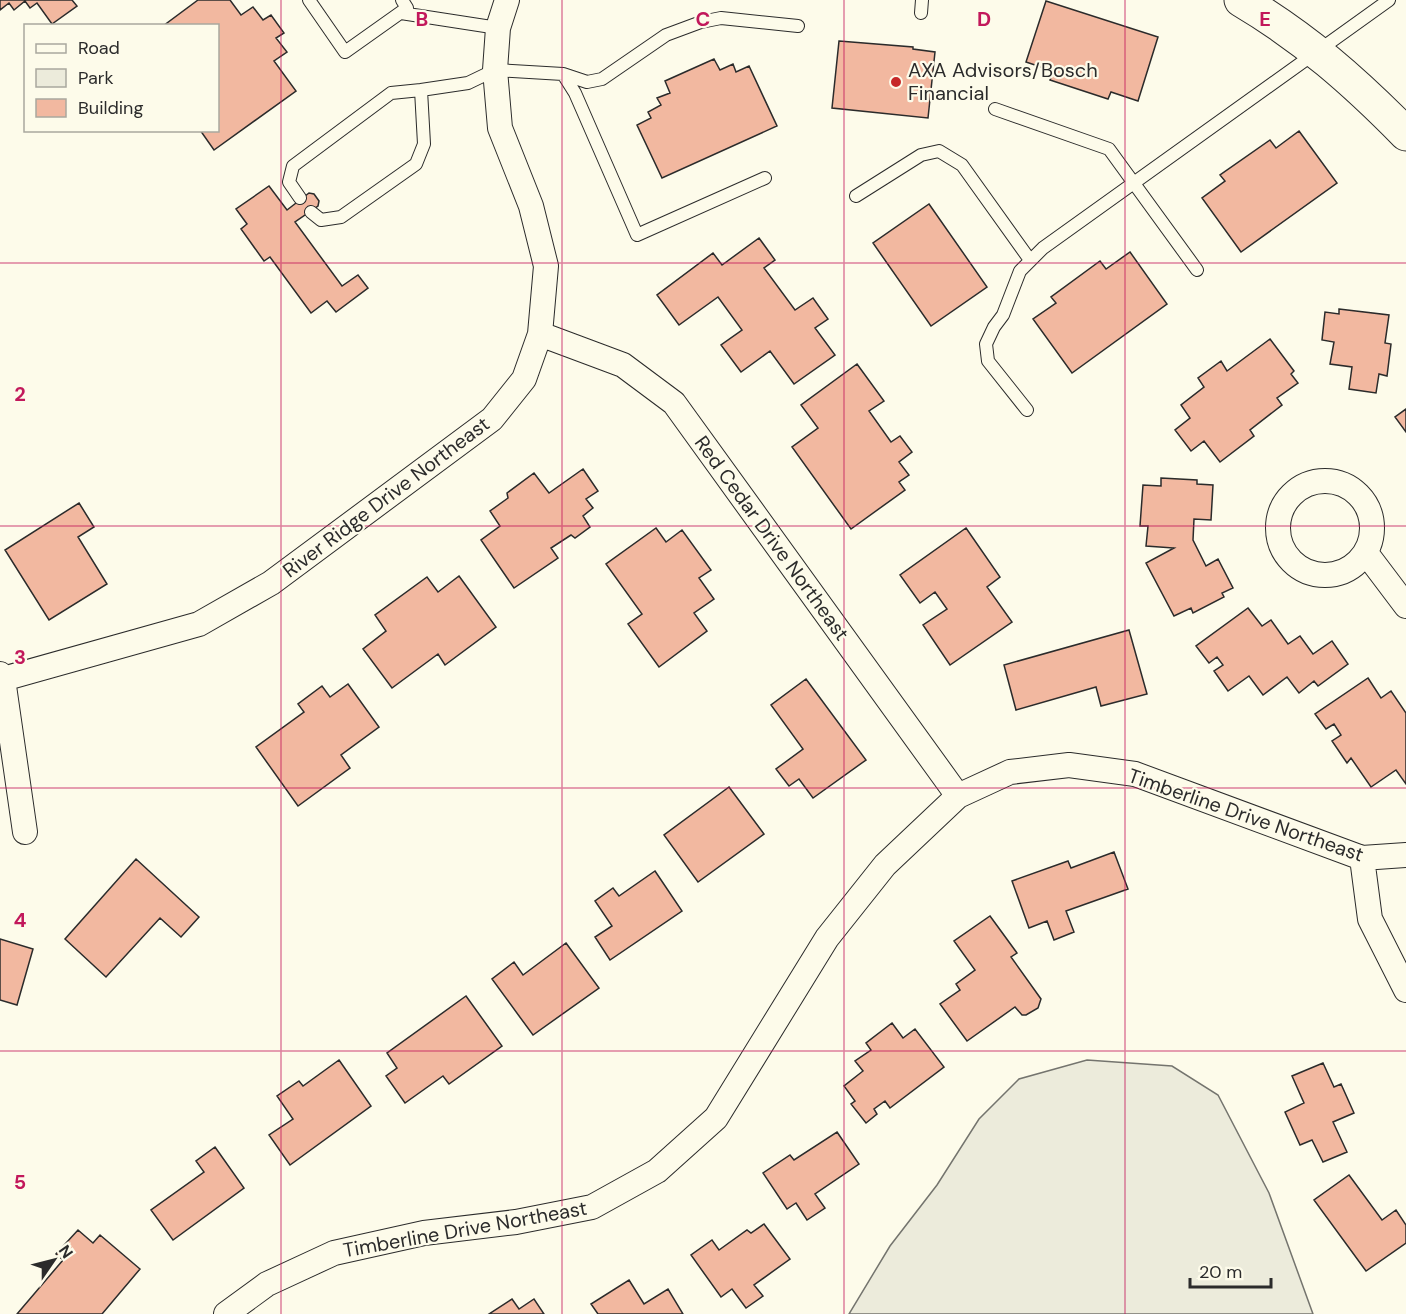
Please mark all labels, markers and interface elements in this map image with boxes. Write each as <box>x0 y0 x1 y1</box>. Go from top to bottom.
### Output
text: B <box>416 6 428 32</box>
text: C <box>696 6 710 32</box>
text: D <box>977 6 991 32</box>
text: E <box>1259 6 1271 32</box>
legend <box>24 24 219 132</box>
text: Road <box>78 36 120 60</box>
place label: AXA Advisors/Bosch Financial <box>908 57 1098 106</box>
text: Park <box>78 66 114 90</box>
marker: AXA Advisors/Bosch Financial <box>889 75 903 89</box>
text: Building <box>78 96 143 120</box>
text: 2 <box>14 381 26 407</box>
street label: River Ridge Drive Northeast <box>277 411 495 583</box>
street label: Red Cedar Drive Northeast <box>689 430 855 646</box>
text: 3 <box>14 644 26 670</box>
street label: Timberline Drive Northeast <box>1125 762 1367 868</box>
text: 4 <box>14 907 27 933</box>
text: 5 <box>14 1169 26 1195</box>
street label: Timberline Drive Northeast <box>341 1195 589 1263</box>
north arrow <box>24 1230 84 1290</box>
text: N <box>54 1241 78 1262</box>
scale bar <box>1190 1251 1271 1289</box>
text: 20 m <box>1199 1260 1242 1284</box>

